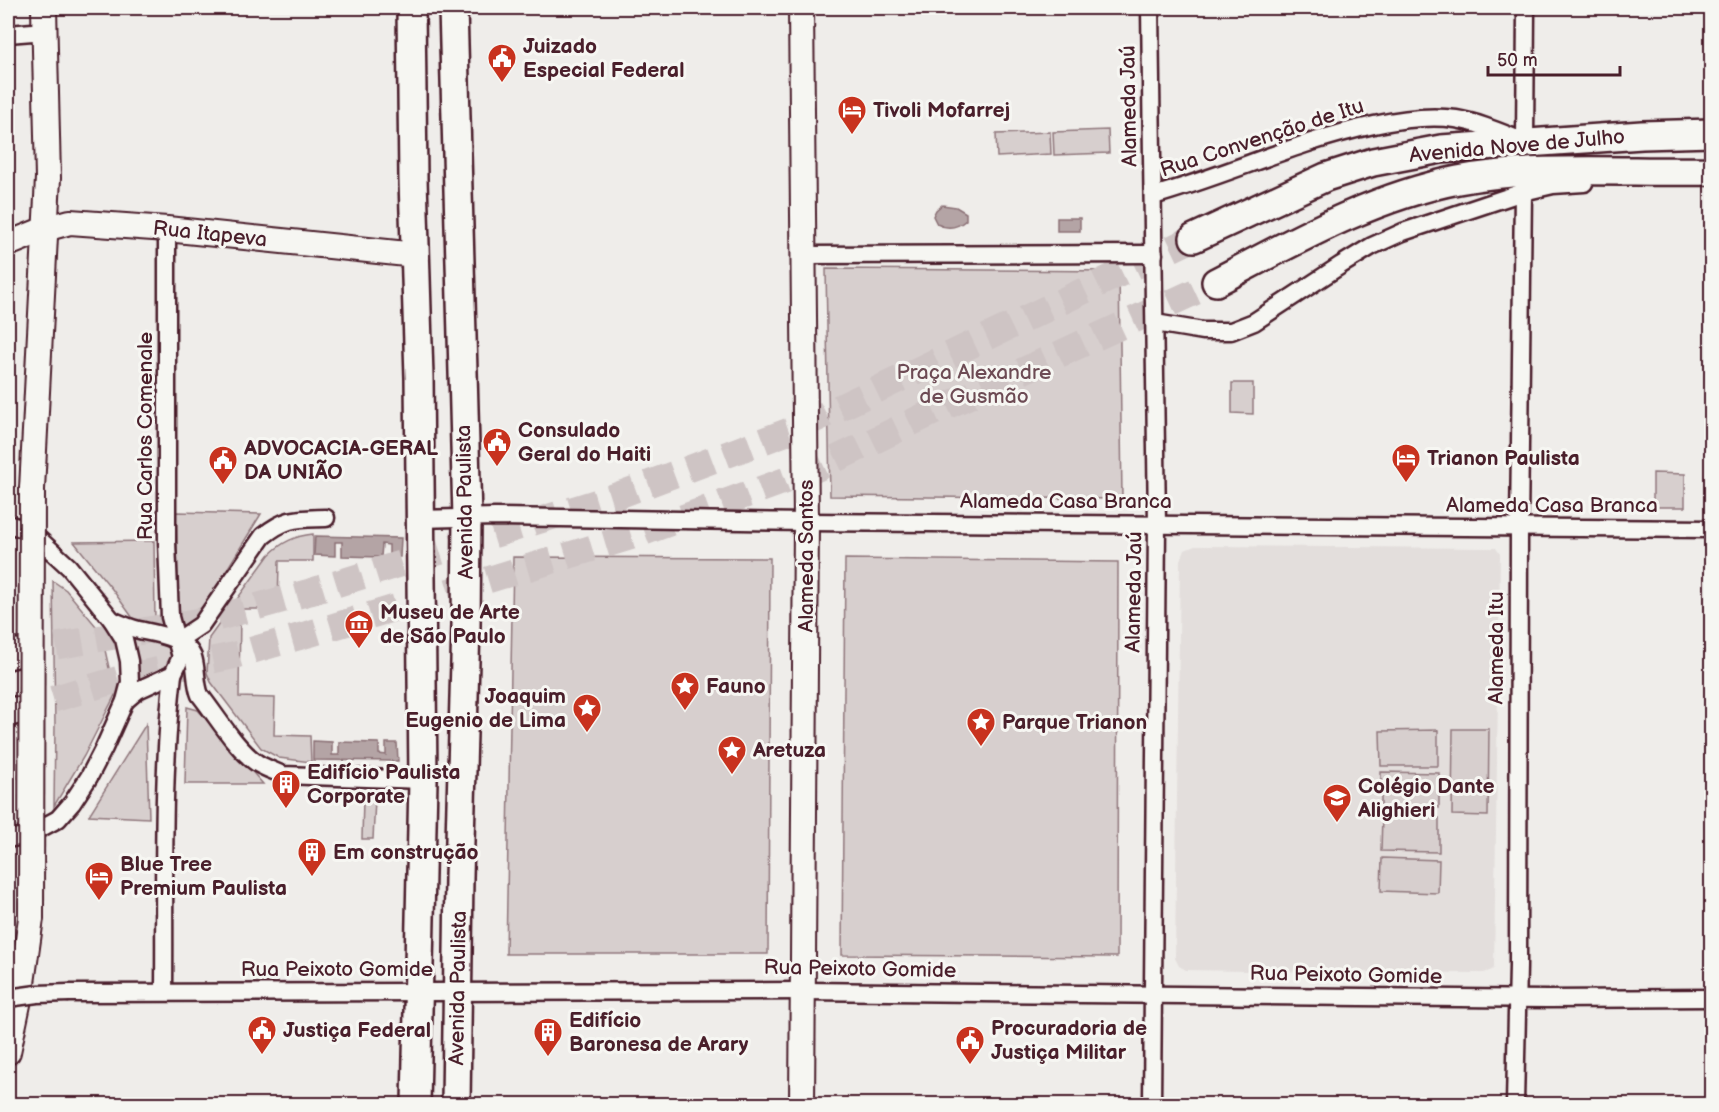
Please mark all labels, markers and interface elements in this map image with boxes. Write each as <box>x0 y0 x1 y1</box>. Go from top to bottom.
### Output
place label: Juizado Especial Federal <box>523 34 684 83</box>
scale bar <box>1488 39 1620 77</box>
public building icon: Juizado Especial Federal <box>486 42 518 84</box>
street label: Alameda Jaú <box>1115 45 1143 167</box>
text: 50 m <box>1497 50 1538 71</box>
street label: Rua Convenção de Itu <box>1157 93 1367 183</box>
hotel icon: Tivoli Mofarrej <box>836 94 868 136</box>
place label: Tivoli Mofarrej <box>873 98 1010 123</box>
street label: Avenida Nove de Julho <box>1408 124 1626 168</box>
street label: Rua Itapeva <box>152 216 268 252</box>
street label: Rua Carlos Comenale <box>133 332 158 540</box>
park label: Praça Alexandre de Gusmão <box>896 360 1052 409</box>
place label: Consulado Geral do Haiti <box>518 418 651 467</box>
street label: Avenida Paulista <box>451 424 479 580</box>
public building icon: Consulado Geral do Haiti <box>481 426 513 468</box>
place label: ADVOCACIA-GERAL DA UNIÃO <box>243 436 438 485</box>
hotel icon: Trianon Paulista <box>1390 442 1422 484</box>
public building icon: ADVOCACIA-GERAL DA UNIÃO <box>207 444 239 486</box>
place label: Trianon Paulista <box>1427 446 1580 471</box>
street label: Alameda Santos <box>794 480 819 632</box>
street label: Alameda Casa Branca <box>960 489 1172 514</box>
street label: Alameda Casa Branca <box>1446 493 1658 518</box>
street label: Alameda Jaú <box>1120 531 1148 653</box>
street label: Alameda Itu <box>1484 591 1509 705</box>
place label: Museu de Arte de São Paulo <box>380 600 520 649</box>
museum icon: Museu de Arte de São Paulo <box>343 608 375 650</box>
place icon: Fauno <box>669 670 701 712</box>
place label: Fauno <box>706 674 766 699</box>
place label: Joaquim Eugenio de Lima <box>405 684 566 733</box>
place icon: Joaquim Eugenio de Lima <box>571 692 603 734</box>
place icon: Parque Trianon <box>965 706 997 748</box>
place label: Parque Trianon <box>1002 710 1147 735</box>
place icon: Aretuza <box>716 734 748 776</box>
place label: Aretuza <box>752 738 826 763</box>
place label: Edifício Paulista Corporate <box>307 760 461 809</box>
building icon: Edifício Paulista Corporate <box>270 768 302 810</box>
place label: Colégio Dante Alighieri <box>1357 774 1494 823</box>
school or university icon: Colégio Dante Alighieri <box>1321 782 1353 824</box>
building icon: Em construção <box>296 836 328 878</box>
place label: Em construção <box>333 840 478 865</box>
place label: Blue Tree Premium Paulista <box>120 852 287 901</box>
hotel icon: Blue Tree Premium Paulista <box>83 860 115 902</box>
street label: Avenida Paulista <box>444 910 472 1066</box>
street label: Rua Peixoto Gomide <box>763 955 957 983</box>
street label: Rua Peixoto Gomide <box>241 957 433 982</box>
street label: Rua Peixoto Gomide <box>1249 961 1443 989</box>
place label: Edifício Baronesa de Arary <box>569 1008 749 1057</box>
public building icon: Justiça Federal <box>246 1014 278 1056</box>
building icon: Edifício Baronesa de Arary <box>532 1016 564 1058</box>
place label: Procuradoria de Justiça Militar <box>991 1016 1147 1065</box>
place label: Justiça Federal <box>283 1018 431 1043</box>
public building icon: Procuradoria de Justiça Militar <box>954 1024 986 1066</box>

